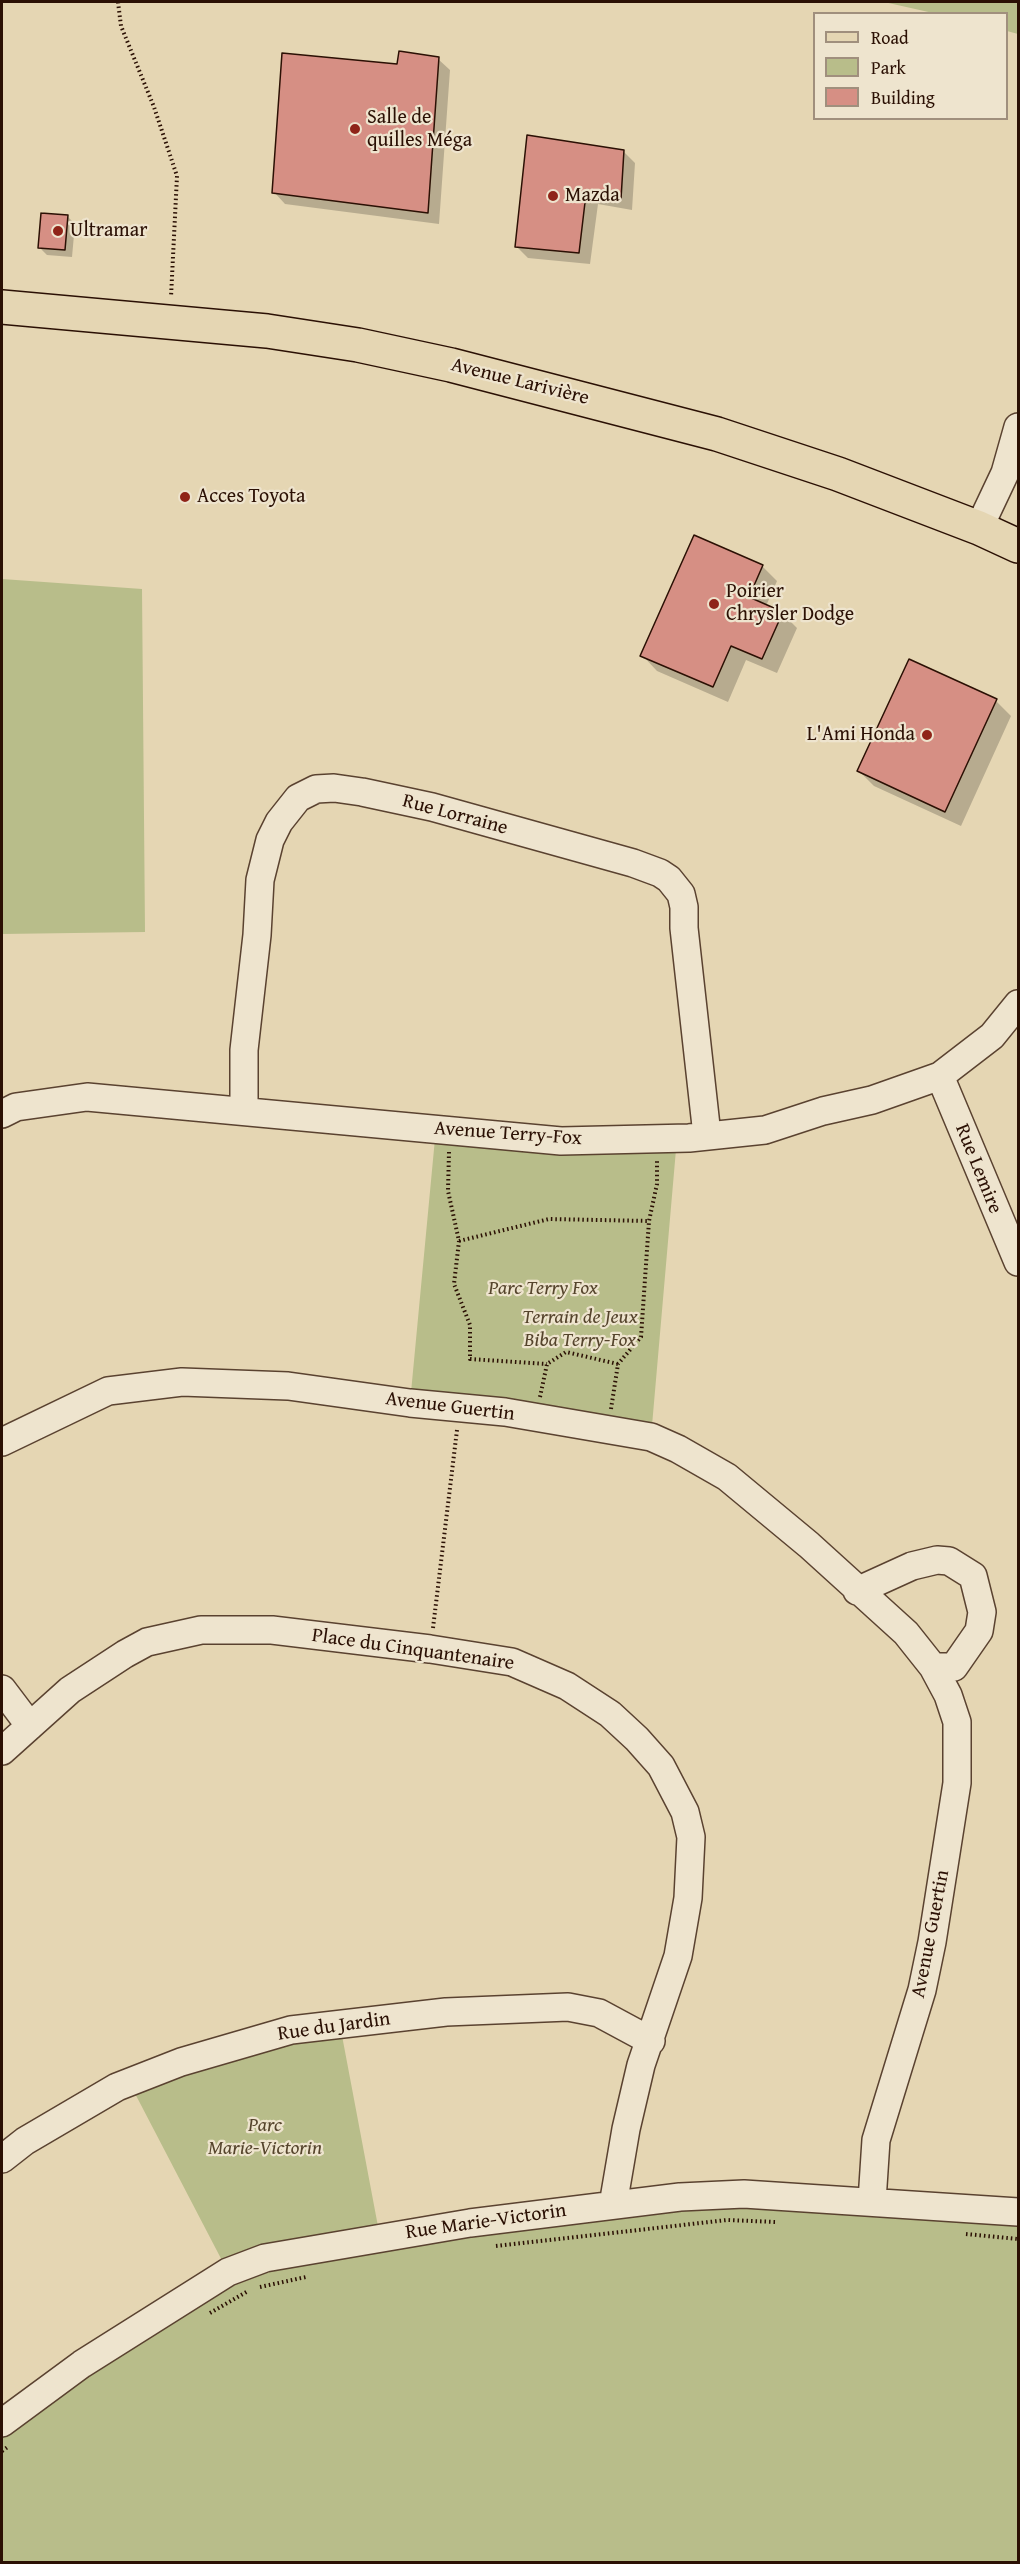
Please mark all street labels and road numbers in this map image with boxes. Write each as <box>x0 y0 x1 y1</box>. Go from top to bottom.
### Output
street label: Avenue Larivière <box>449 353 591 411</box>
street label: Rue Lorraine <box>400 789 510 841</box>
street label: Avenue Terry-Fox <box>433 1117 583 1151</box>
street label: Rue Lemire <box>949 1121 1007 1217</box>
street label: Avenue Guertin <box>384 1387 516 1427</box>
street label: Place du Cinquantenaire <box>310 1624 516 1676</box>
street label: Avenue Guertin <box>907 1868 955 2000</box>
street label: Rue du Jardin <box>276 2007 392 2047</box>
street label: Rue Marie-Victorin <box>404 2199 568 2245</box>

